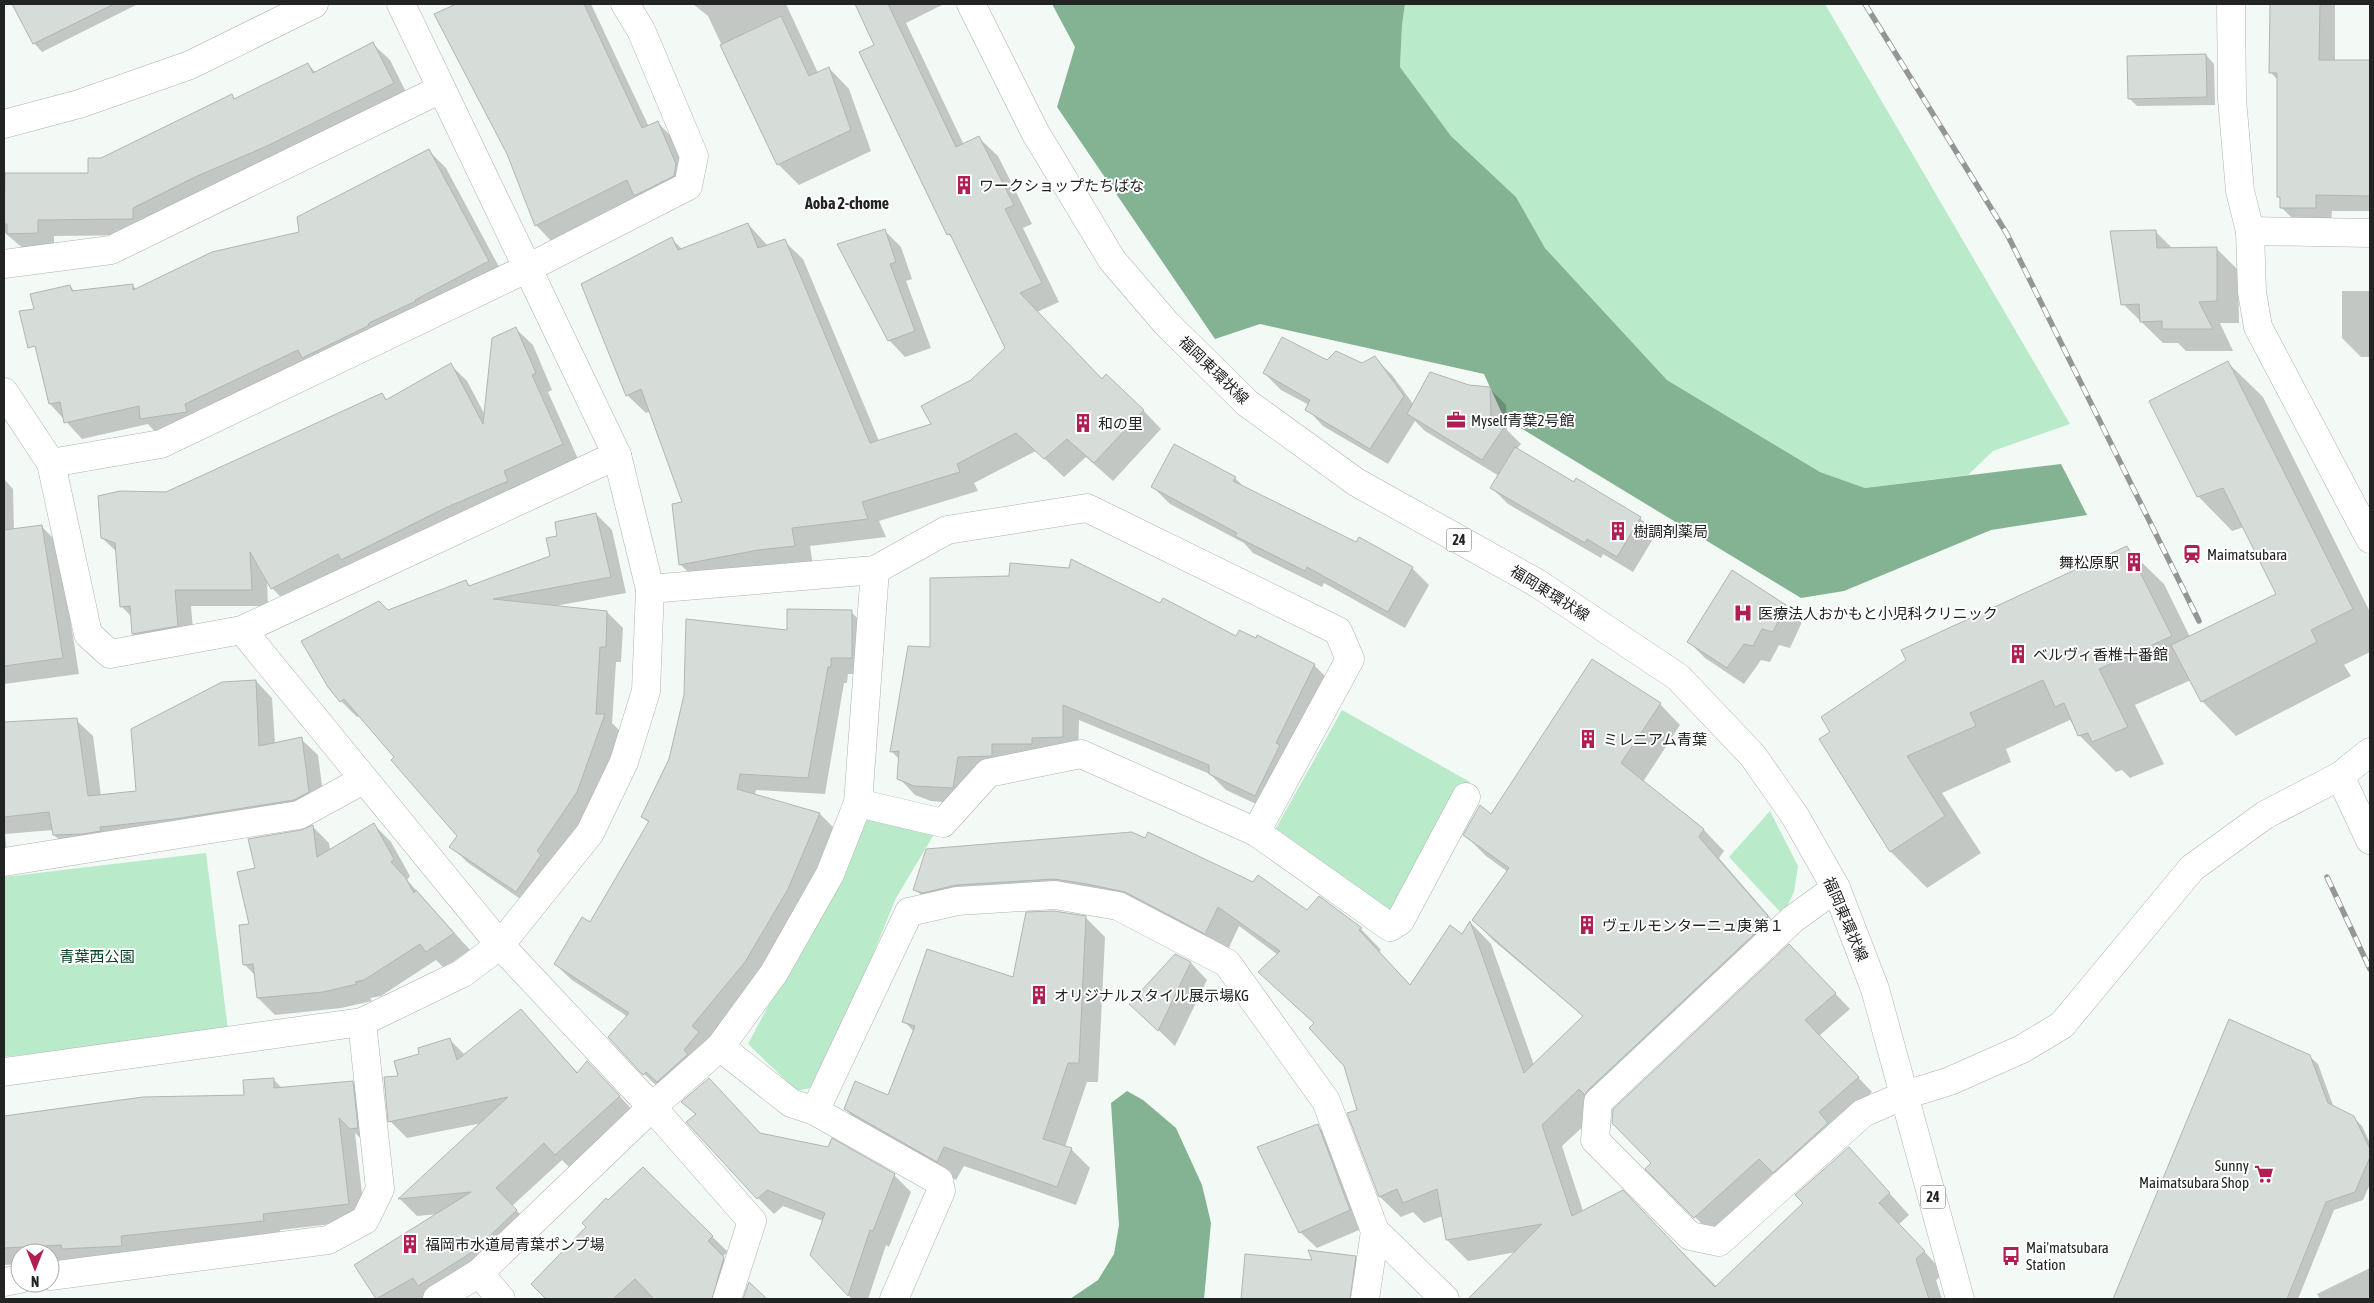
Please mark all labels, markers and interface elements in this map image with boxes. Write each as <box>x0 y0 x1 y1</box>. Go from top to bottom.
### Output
building icon: ワークショップたちばな <box>953 174 975 196</box>
place label: ワークショップたちばな <box>979 177 1144 194</box>
district label: Aoba 2-chome <box>804 194 889 212</box>
street label: 福岡東環状線 <box>1176 333 1252 407</box>
office icon: Myself青葉2号館 <box>1445 409 1467 431</box>
building icon: 和の里 <box>1072 412 1094 434</box>
place label: Myself青葉2号館 <box>1471 412 1575 429</box>
place label: 和の里 <box>1098 415 1143 432</box>
building icon: 樹調剤薬局 <box>1607 520 1629 542</box>
place label: 樹調剤薬局 <box>1633 523 1708 540</box>
road number: 24 <box>1446 528 1472 552</box>
station icon: Maimatsubara <box>2181 543 2203 565</box>
place label: Maimatsubara <box>2207 546 2287 563</box>
building icon: 舞松原駅 <box>2123 551 2145 573</box>
place label: 舞松原駅 <box>2059 554 2119 571</box>
street label: 福岡東環状線 <box>1507 562 1593 624</box>
hospital icon: 医療法人おかもと小児科クリニック <box>1732 602 1754 624</box>
place label: 医療法人おかもと小児科クリニック <box>1758 605 1998 622</box>
building icon: ベルヴィ香椎十番館 <box>2007 643 2029 665</box>
place label: ベルヴィ香椎十番館 <box>2033 646 2168 663</box>
building icon: ミレニアム青葉 <box>1577 728 1599 750</box>
place label: ミレニアム青葉 <box>1603 731 1707 748</box>
street label: 福岡東環状線 <box>1821 874 1871 964</box>
building icon: ヴェルモンターニュ庚 第１ <box>1576 914 1598 936</box>
place label: ヴェルモンターニュ庚 第１ <box>1602 917 1784 934</box>
park label: 青葉西公園 <box>59 948 135 965</box>
building icon: オリジナルスタイル展示場KG <box>1028 984 1050 1006</box>
place label: オリジナルスタイル展示場KG <box>1054 987 1249 1004</box>
place label: Sunny Maimatsubara Shop <box>2139 1157 2249 1191</box>
supermarket icon: Sunny Maimatsubara Shop <box>2253 1163 2275 1185</box>
road number: 24 <box>1920 1186 1946 1208</box>
building icon: 福岡市水道局青葉ポンプ場 <box>399 1233 421 1255</box>
place label: 福岡市水道局青葉ポンプ場 <box>425 1236 605 1253</box>
place label: Mai'matsubara Station <box>2026 1239 2109 1273</box>
north arrow <box>10 1243 60 1293</box>
bus stop icon: Mai'matsubara Station <box>2000 1245 2022 1267</box>
text: N <box>31 1273 39 1289</box>

